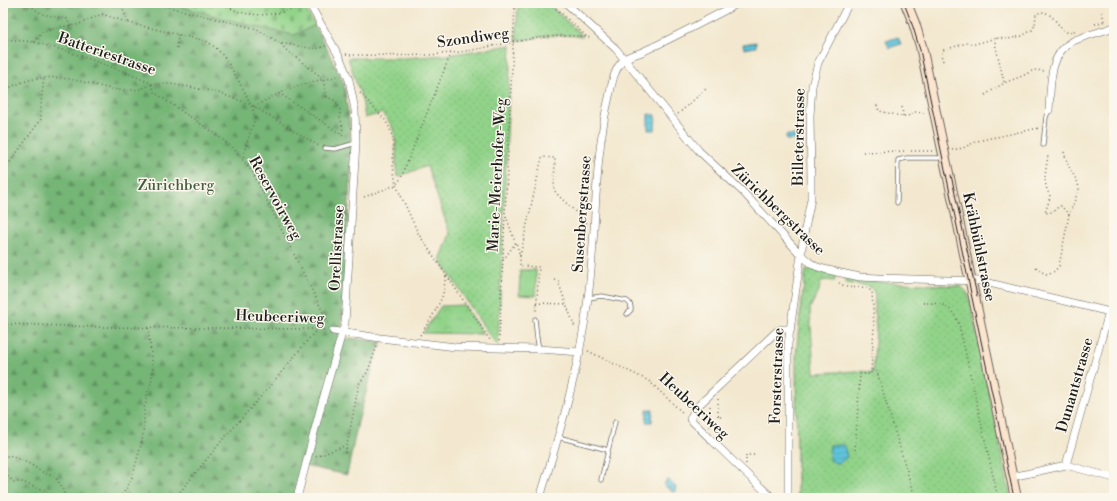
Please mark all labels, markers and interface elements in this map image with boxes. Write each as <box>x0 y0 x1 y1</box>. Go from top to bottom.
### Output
street label: Szondiweg <box>436 24 510 52</box>
street label: Batteriestrasse <box>55 28 158 80</box>
street label: Billeterstrasse <box>789 88 809 187</box>
street label: Marie-Meierhofer-Weg <box>483 97 511 253</box>
street label: Reservoirweg <box>244 153 306 243</box>
street label: Susenbergstrasse <box>568 155 596 273</box>
street label: Zürichbergstrasse <box>727 160 829 260</box>
park label: Zürichberg <box>138 176 215 195</box>
street label: Krähbühlstrasse <box>958 191 1000 303</box>
street label: Orellistrasse <box>325 204 349 292</box>
street label: Heubeeriweg <box>235 306 325 328</box>
street label: Forsterstrasse <box>766 328 788 424</box>
street label: Dunantstrasse <box>1052 335 1098 435</box>
street label: Heubeeriweg <box>655 369 733 443</box>

